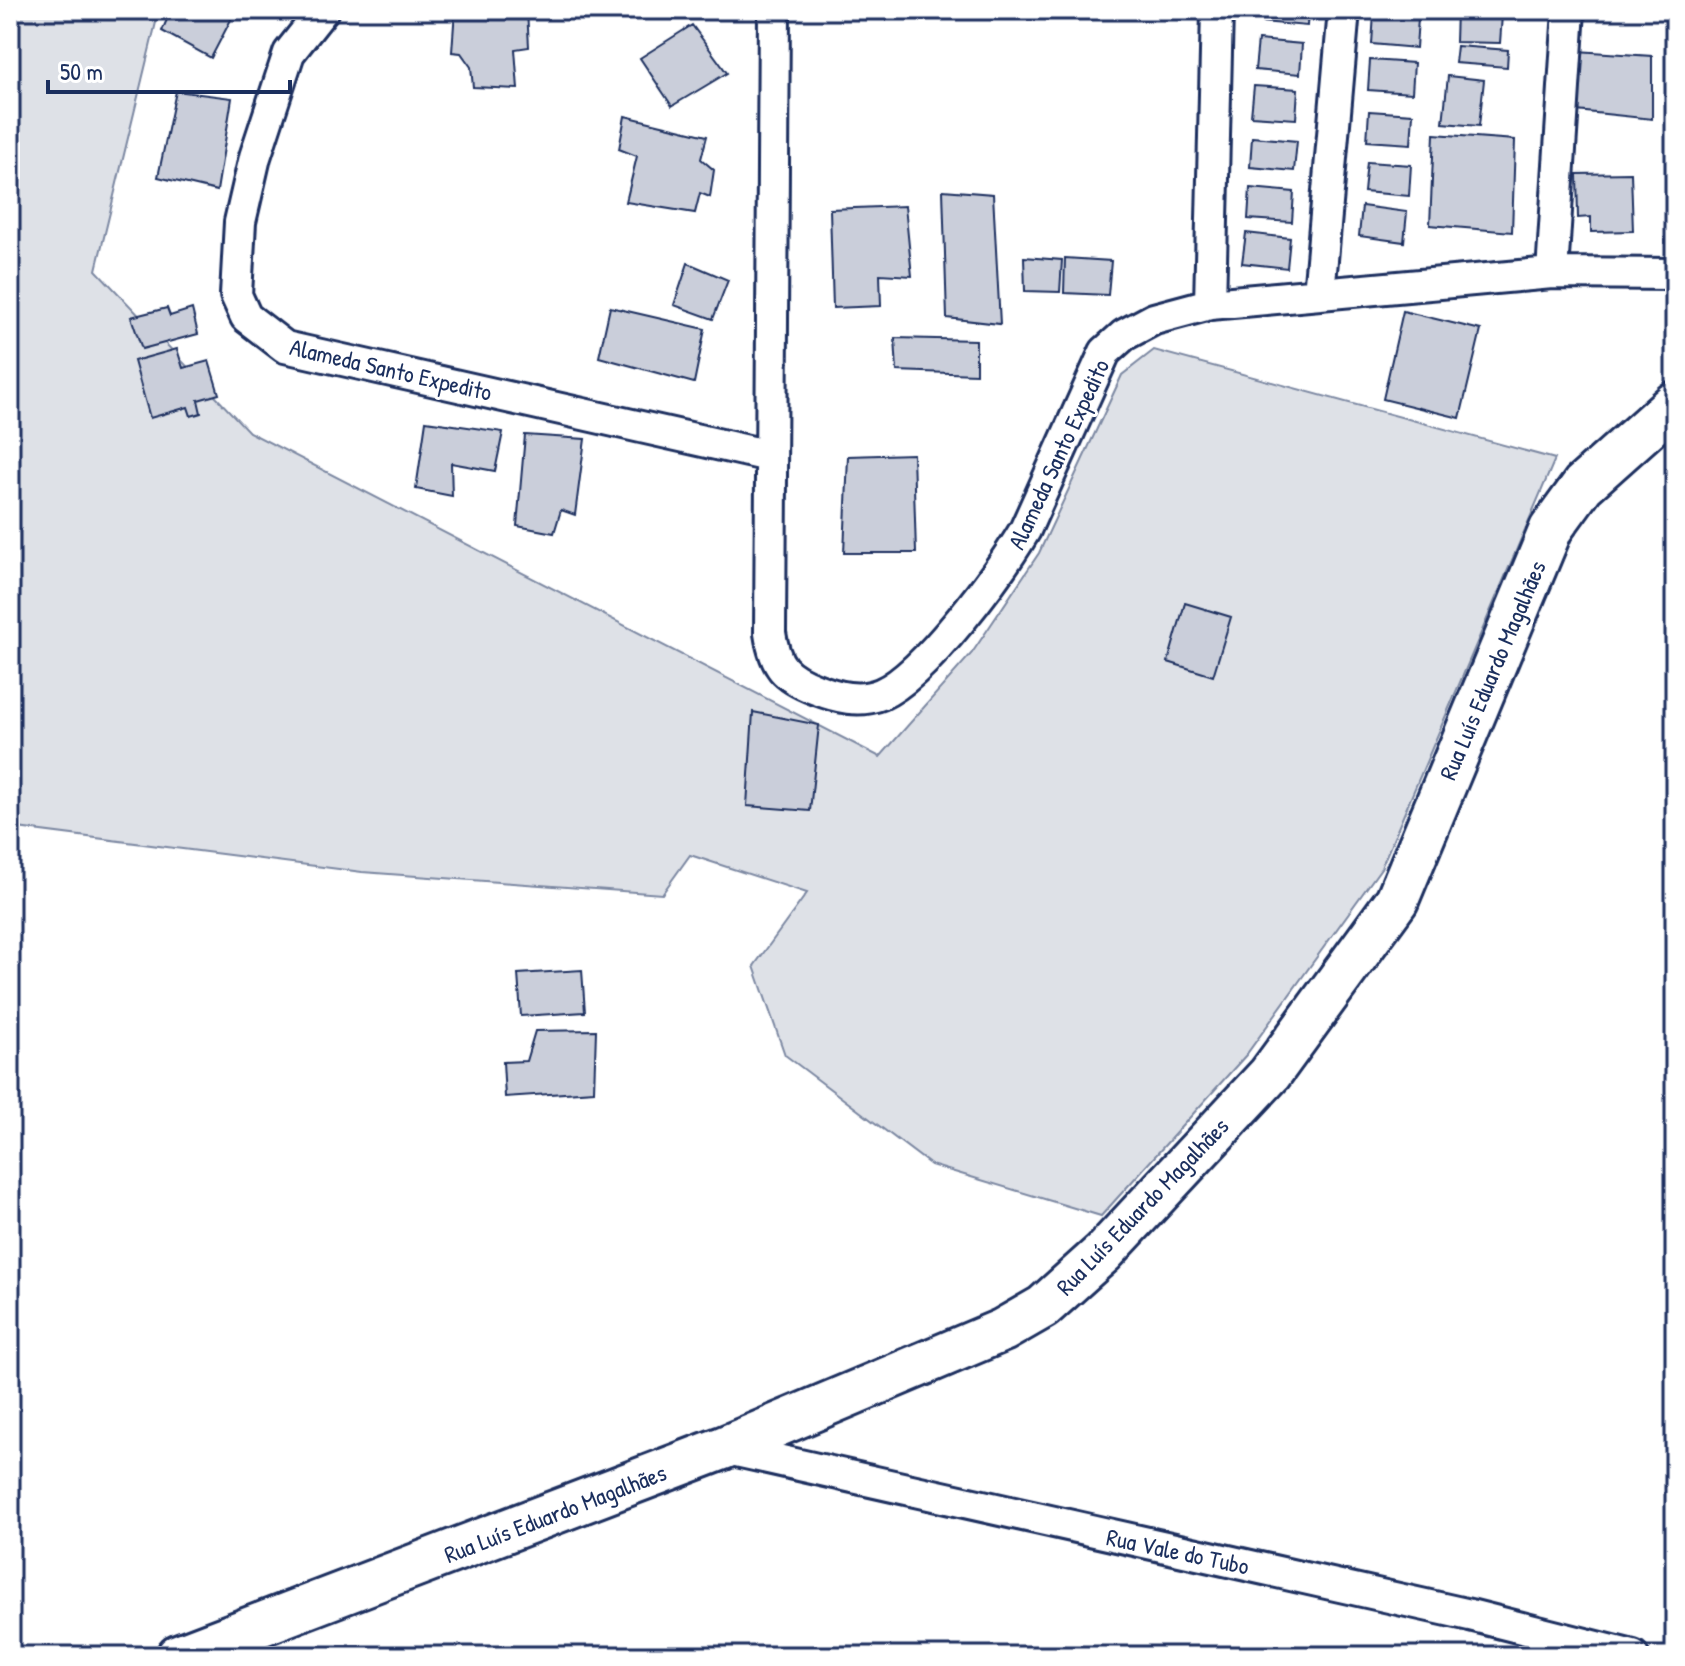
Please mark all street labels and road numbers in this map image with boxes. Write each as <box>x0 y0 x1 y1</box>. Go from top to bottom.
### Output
street label: Alameda Santo Expedito <box>287 330 495 408</box>
street label: Alameda Santo Expedito <box>1000 353 1116 554</box>
street label: Rua Luís Eduardo Magalhães <box>1431 555 1553 785</box>
street label: Rua Luís Eduardo Magalhães <box>1049 1110 1235 1302</box>
street label: Rua Luís Eduardo Magalhães <box>439 1456 671 1570</box>
street label: Rua Vale do Tubo <box>1104 1520 1252 1582</box>

